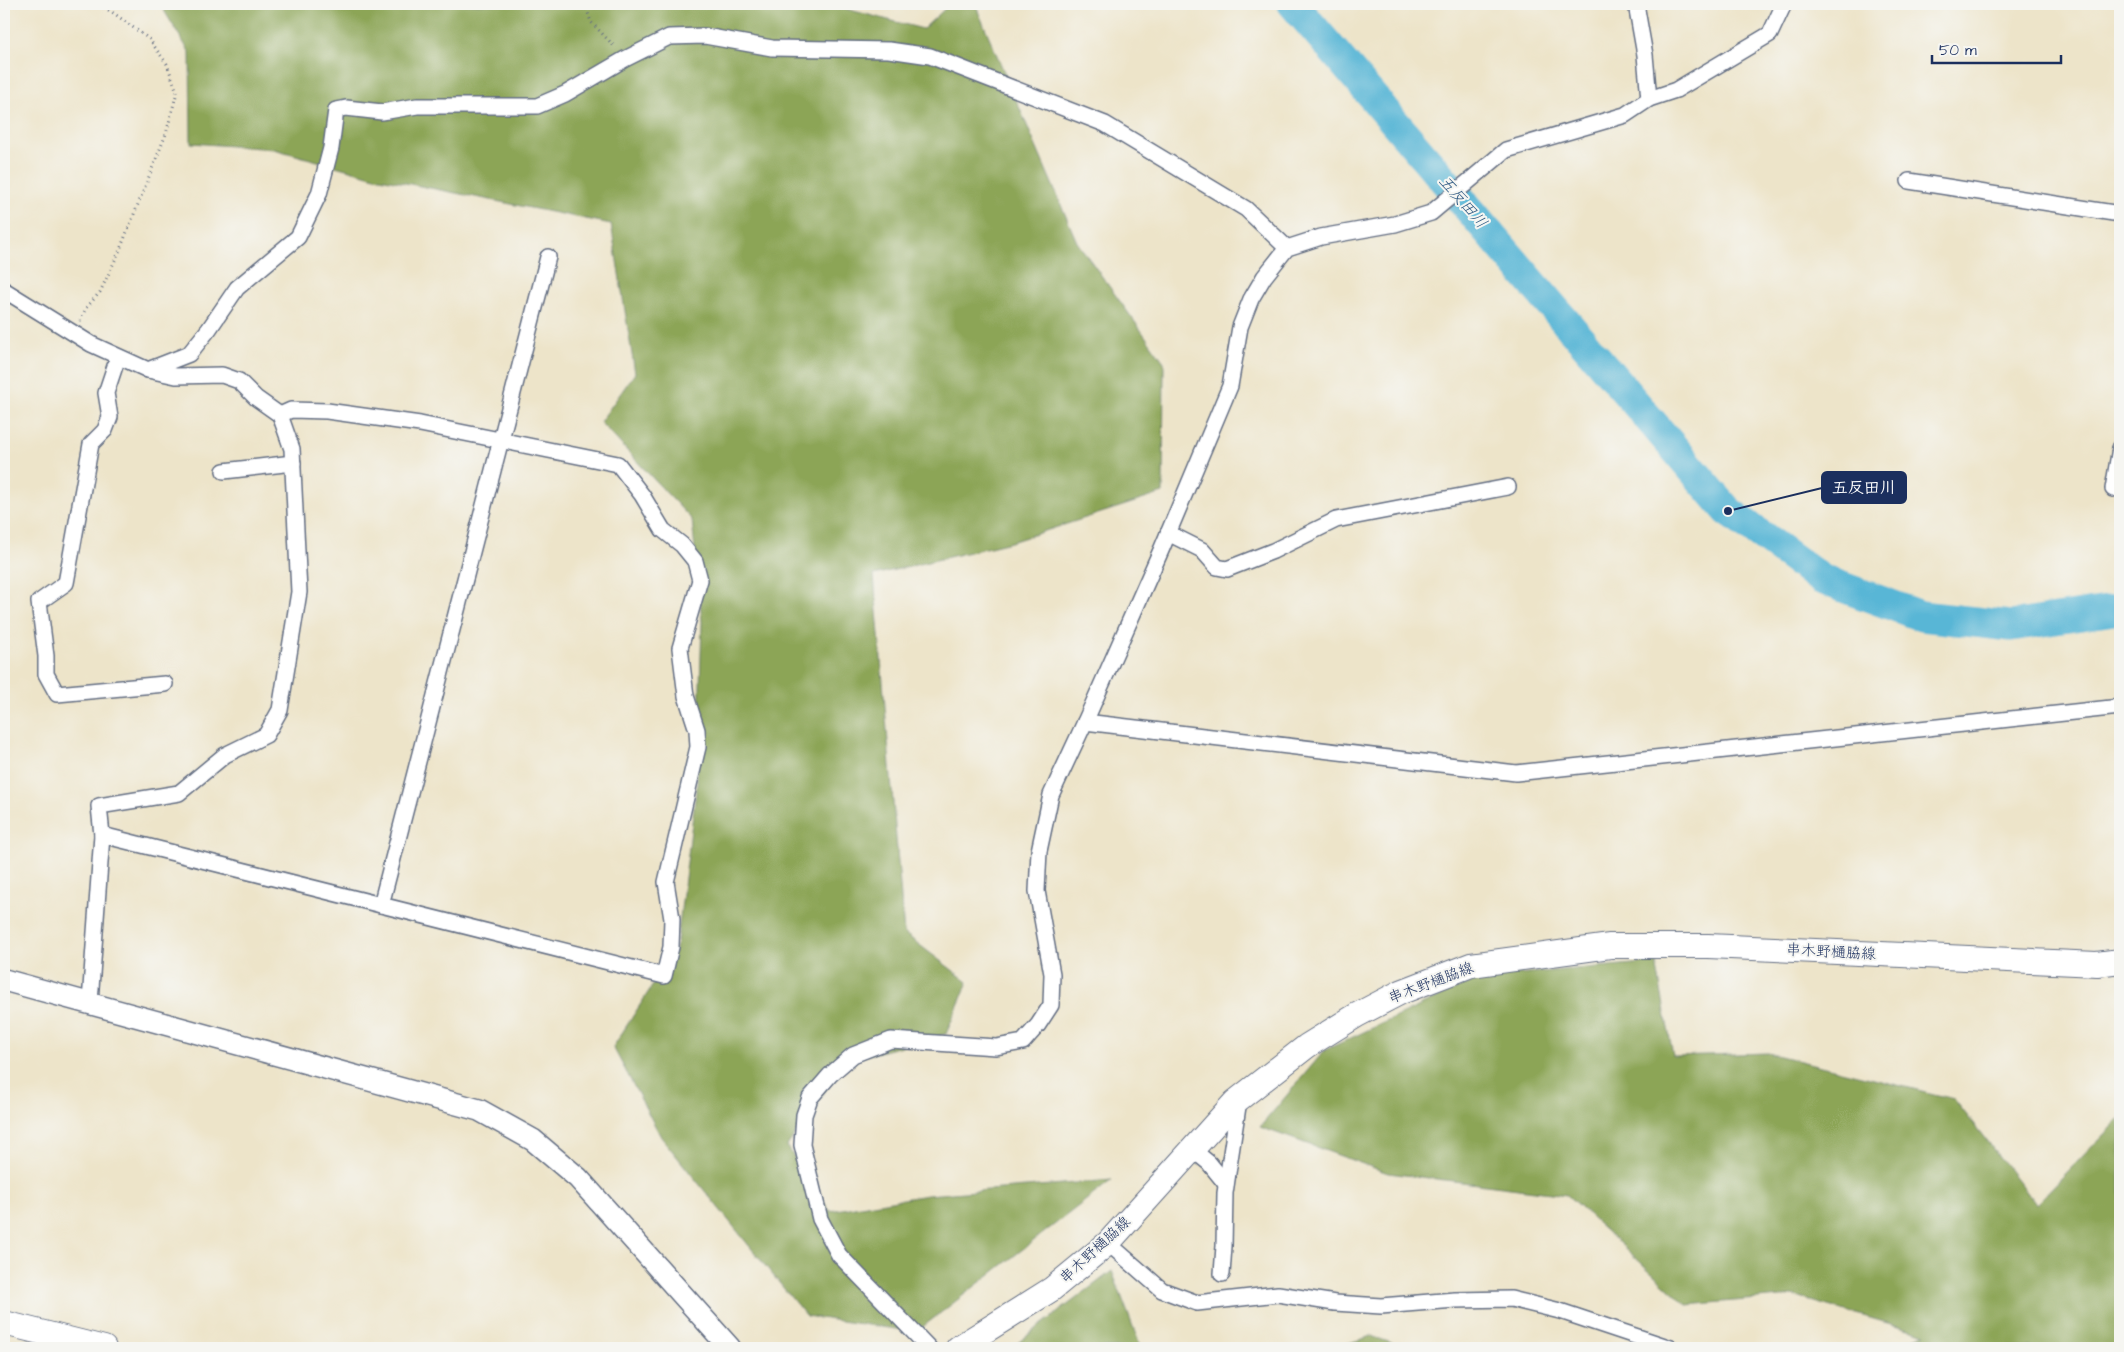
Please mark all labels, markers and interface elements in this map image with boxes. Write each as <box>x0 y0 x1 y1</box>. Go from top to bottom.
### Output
scale bar <box>1932 32 2060 64</box>
text: 50 m <box>1939 40 1977 61</box>
water label: 五反田川 <box>1434 171 1492 233</box>
callout: 五反田川 <box>1822 472 1906 503</box>
text: 五反田川 <box>1832 477 1896 499</box>
street label: 串木野樋脇線 <box>1786 939 1876 965</box>
street label: 串木野樋脇線 <box>1385 957 1477 1009</box>
street label: 串木野樋脇線 <box>1055 1212 1135 1288</box>

